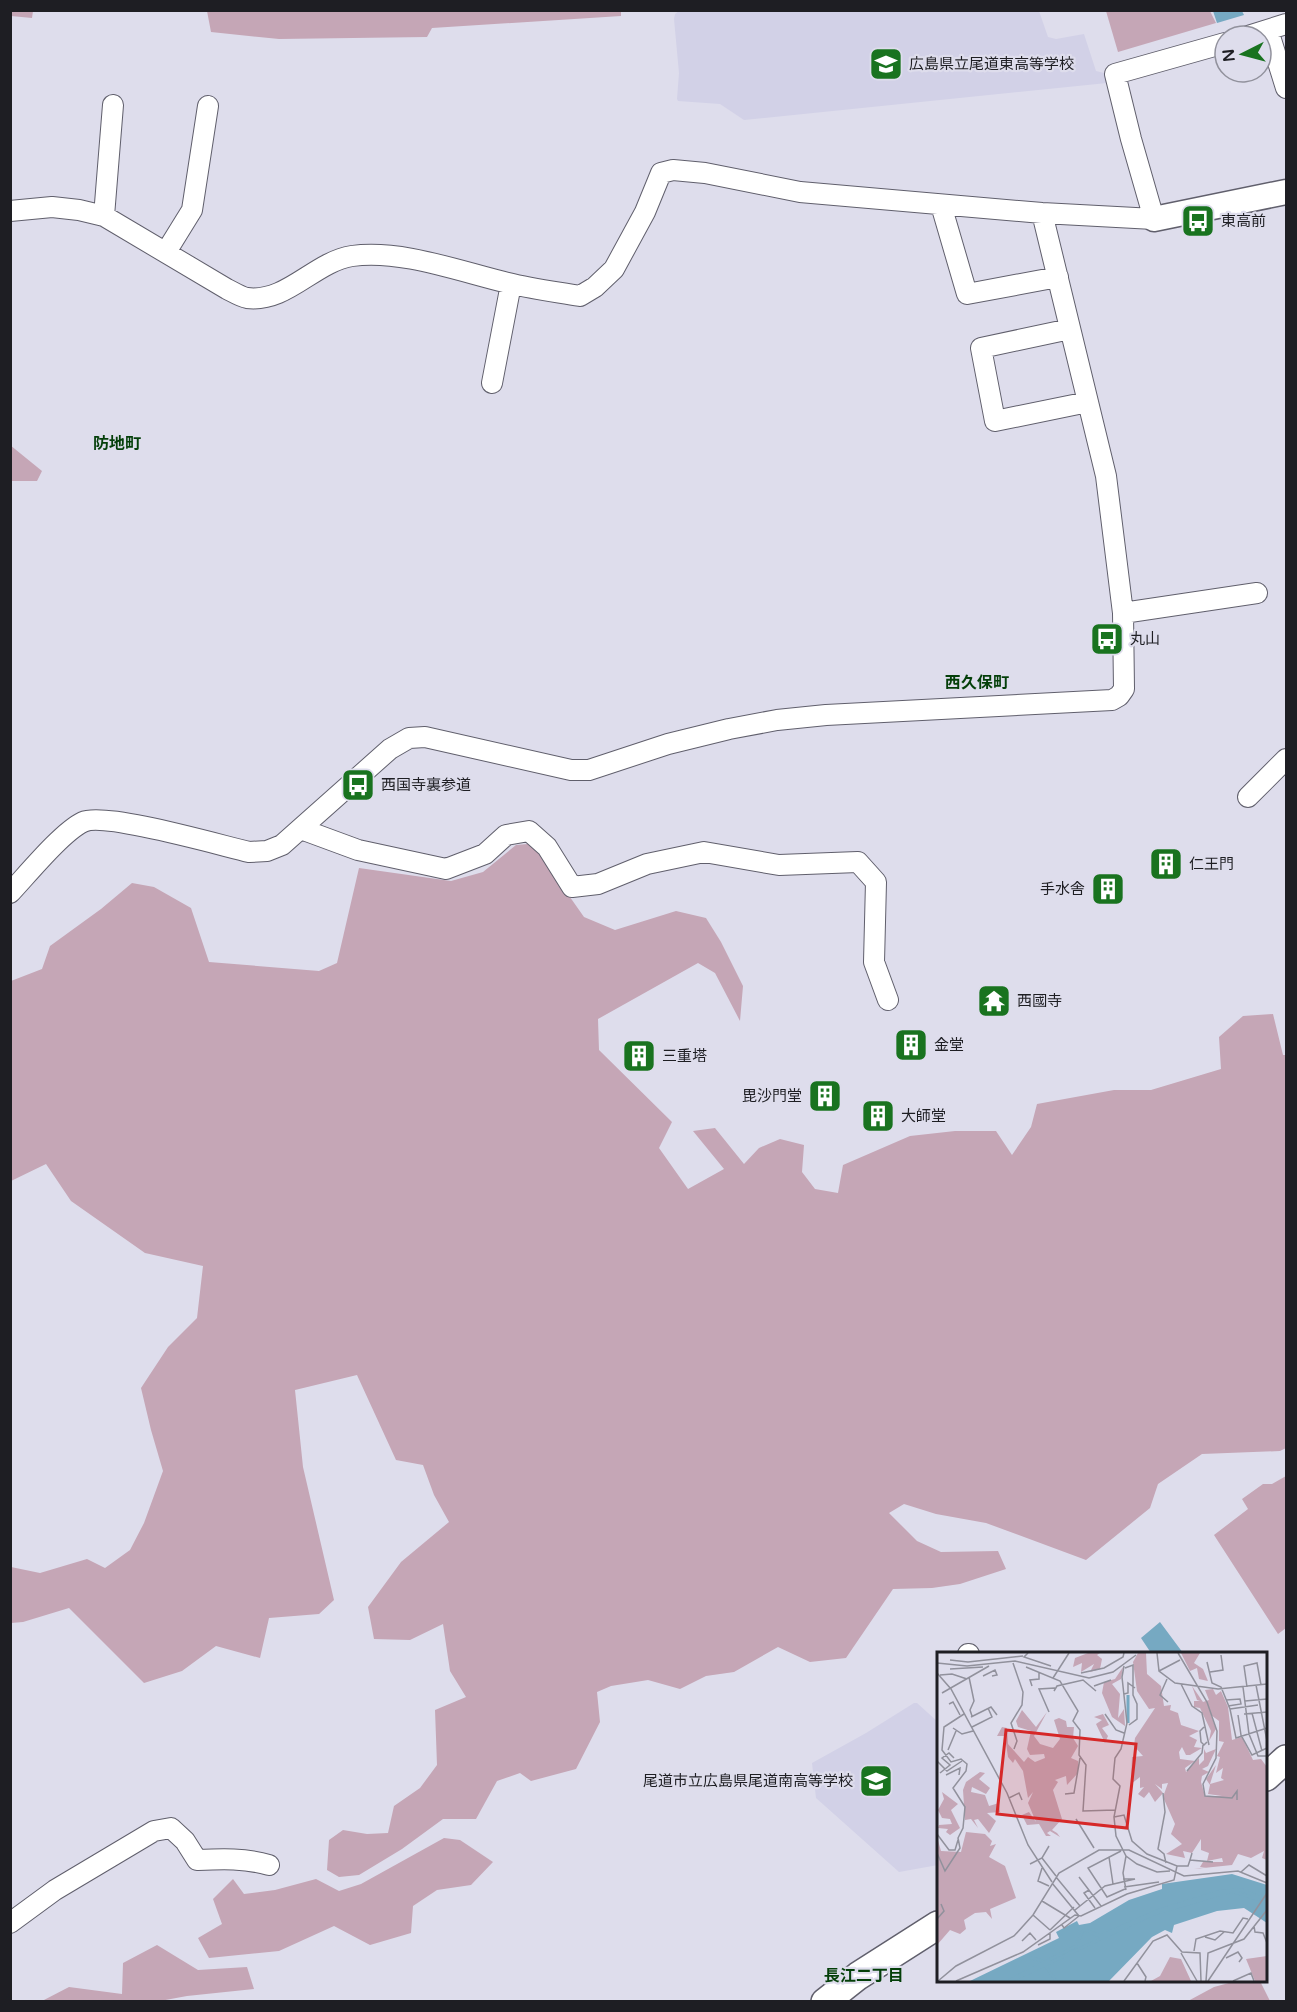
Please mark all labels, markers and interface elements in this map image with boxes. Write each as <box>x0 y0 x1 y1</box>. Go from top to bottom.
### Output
north arrow <box>1213 24 1273 84</box>
school or university icon: 広島県立尾道東高等学校 <box>868 46 904 82</box>
text: N <box>1218 48 1240 63</box>
place label: 広島県立尾道東高等学校 <box>909 55 1074 73</box>
bus stop icon: 東高前 <box>1180 203 1216 239</box>
place label: 東高前 <box>1221 212 1266 230</box>
district label: 防地町 <box>93 434 141 454</box>
bus stop icon: 丸山 <box>1089 621 1125 657</box>
place label: 丸山 <box>1130 630 1160 648</box>
district label: 西久保町 <box>945 673 1009 693</box>
bus stop icon: 西国寺裏参道 <box>340 767 376 803</box>
place label: 西国寺裏参道 <box>381 776 471 794</box>
building icon: 仁王門 <box>1148 846 1184 882</box>
place label: 仁王門 <box>1189 855 1234 873</box>
building icon: 手水舎 <box>1090 871 1126 907</box>
place label: 手水舎 <box>1040 880 1085 898</box>
temple icon: 西國寺 <box>976 983 1012 1019</box>
place label: 西國寺 <box>1017 992 1062 1010</box>
building icon: 金堂 <box>893 1027 929 1063</box>
place label: 金堂 <box>934 1036 964 1054</box>
building icon: 三重塔 <box>621 1038 657 1074</box>
place label: 三重塔 <box>662 1047 707 1065</box>
building icon: 毘沙門堂 <box>807 1078 843 1114</box>
place label: 毘沙門堂 <box>742 1087 802 1105</box>
building icon: 大師堂 <box>860 1098 896 1134</box>
place label: 大師堂 <box>901 1107 946 1125</box>
inset map <box>937 1652 1267 1982</box>
school or university icon: 尾道市立広島県尾道南高等学校 <box>858 1763 894 1799</box>
place label: 尾道市立広島県尾道南高等学校 <box>643 1772 853 1790</box>
district label: 長江二丁目 <box>824 1966 904 1986</box>

